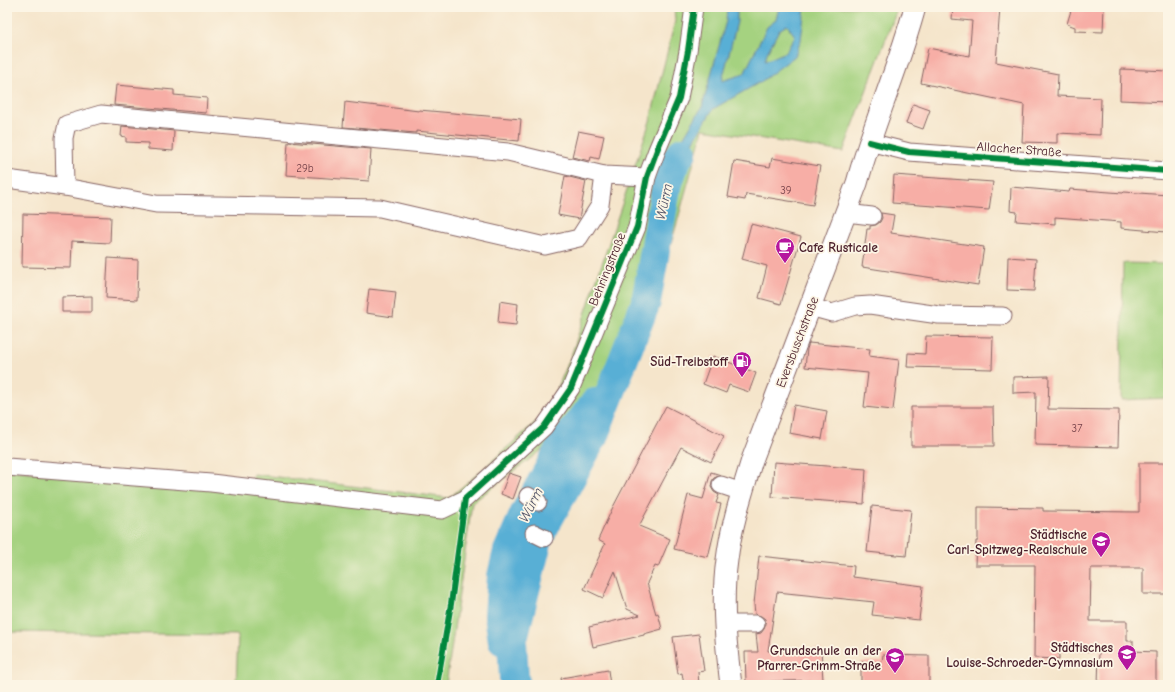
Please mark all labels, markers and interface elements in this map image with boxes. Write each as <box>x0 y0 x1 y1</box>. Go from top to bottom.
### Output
street label: Allacher Straße <box>976 139 1062 159</box>
house number: 29b <box>296 162 314 175</box>
water label: Würm <box>652 182 676 222</box>
house number: 39 <box>780 184 792 197</box>
street label: Behringstraße <box>585 230 629 308</box>
cafe icon: Cafe Rusticale <box>774 236 796 264</box>
place label: Cafe Rusticale <box>799 240 878 255</box>
street label: Eversbuschstraße <box>773 294 821 390</box>
fuel station icon: Süd-Treibstoff <box>731 350 753 378</box>
place label: Süd-Treibstoff <box>650 354 729 369</box>
house number: 37 <box>1072 422 1082 435</box>
water label: Würm <box>515 485 547 525</box>
place label: Städtische Carl-Spitzweg-Realschule <box>947 527 1088 557</box>
school or university icon: Städtische Carl-Spitzweg-Realschule <box>1090 530 1112 558</box>
place label: Städtisches Louise-Schroeder-Gymnasium <box>946 640 1113 670</box>
place label: Grundschule an der Pfarrer-Grimm-Straße <box>757 643 882 673</box>
school or university icon: Städtisches Louise-Schroeder-Gymnasium <box>1116 643 1138 671</box>
school or university icon: Grundschule an der Pfarrer-Grimm-Straße <box>884 646 906 674</box>

